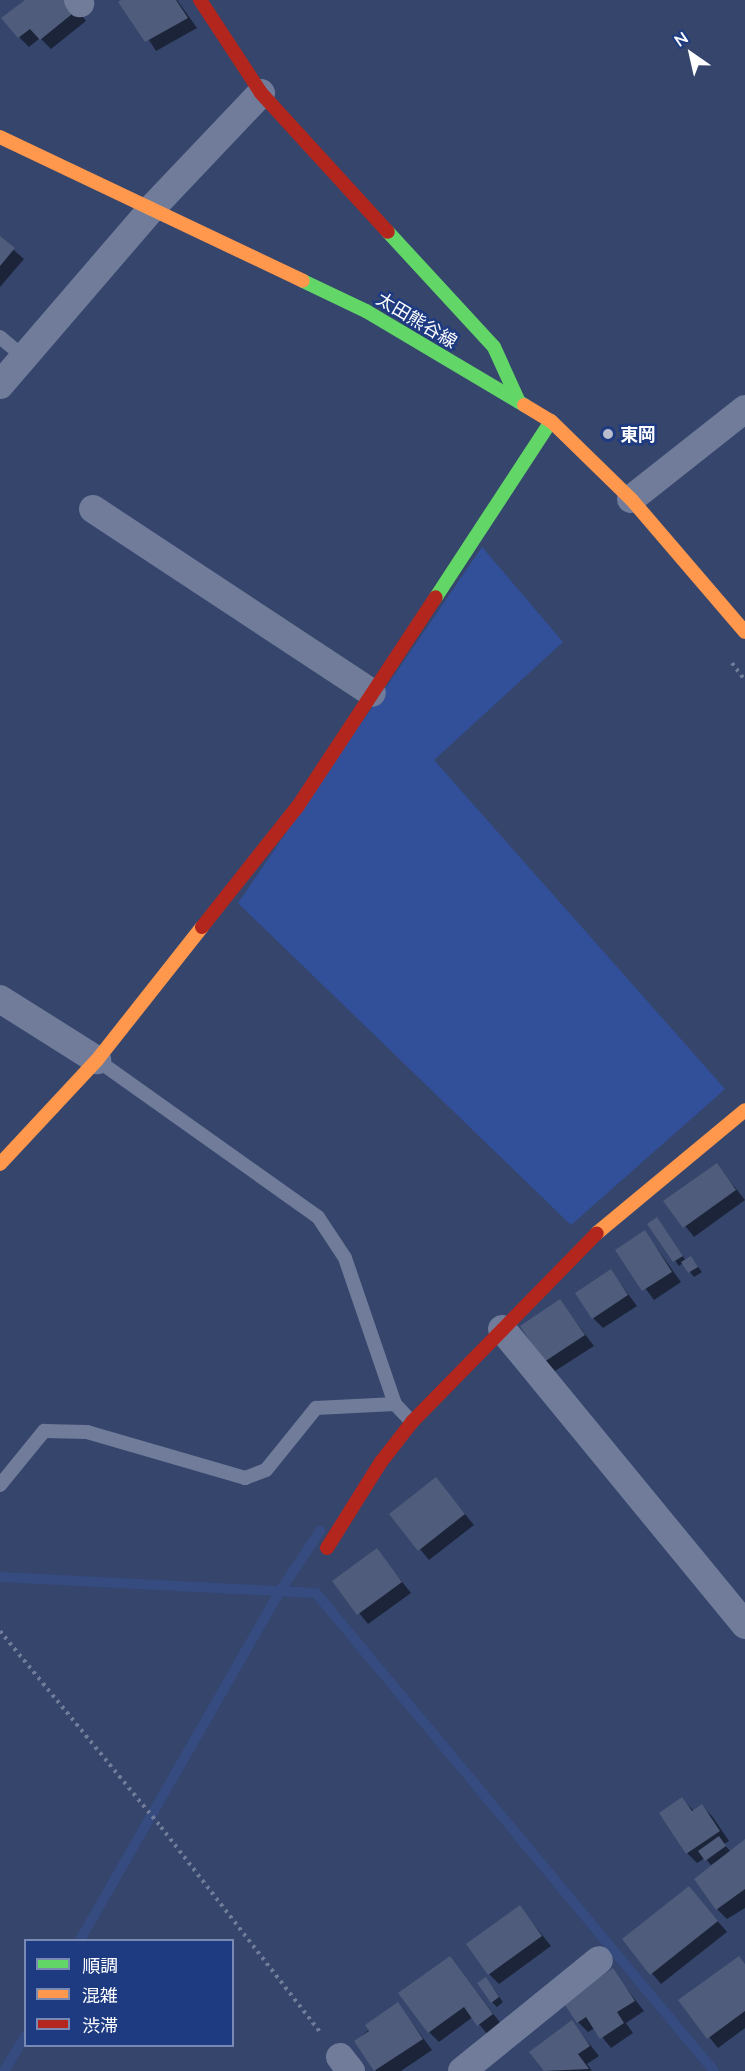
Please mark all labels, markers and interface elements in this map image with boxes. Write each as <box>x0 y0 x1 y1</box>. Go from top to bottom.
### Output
north arrow <box>661 24 721 84</box>
text: N <box>670 27 691 50</box>
street label: 太田熊谷線 <box>373 288 461 352</box>
place label: 東岡 <box>620 423 656 445</box>
marker: 東岡 <box>601 427 615 441</box>
legend <box>24 1939 234 2047</box>
text: 順調 <box>82 1954 118 1976</box>
text: 混雑 <box>82 1984 118 2006</box>
text: 渋滞 <box>82 2014 118 2036</box>

